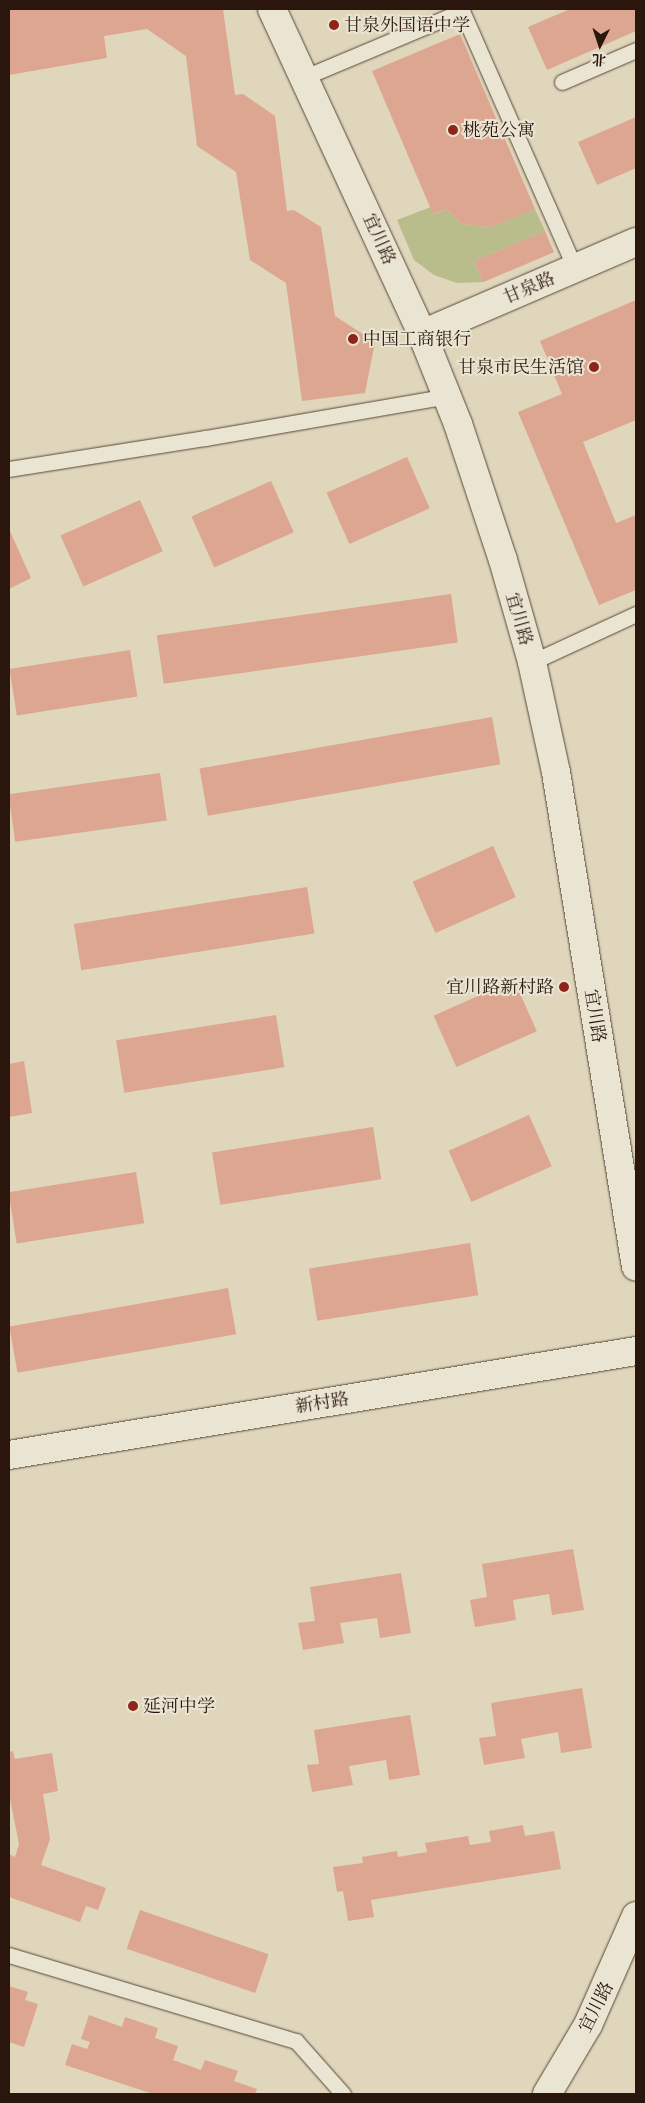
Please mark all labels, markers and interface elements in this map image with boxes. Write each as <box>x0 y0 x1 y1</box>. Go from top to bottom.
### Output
place label: 甘泉外国语中学 <box>344 14 470 36</box>
marker: 甘泉外国语中学 <box>328 19 340 31</box>
north arrow <box>575 20 625 70</box>
text: 北 <box>591 49 607 70</box>
place label: 桃苑公寓 <box>463 119 535 141</box>
marker: 桃苑公寓 <box>447 124 459 136</box>
street label: 宜川路 <box>358 210 400 268</box>
street label: 甘泉路 <box>500 268 558 308</box>
place label: 中国工商银行 <box>363 328 471 350</box>
marker: 中国工商银行 <box>347 333 359 345</box>
place label: 甘泉市民生活馆 <box>458 356 584 378</box>
marker: 甘泉市民生活馆 <box>588 361 600 373</box>
street label: 宜川路 <box>501 590 537 648</box>
place label: 宜川路新村路 <box>446 976 554 998</box>
marker: 宜川路新村路 <box>558 981 570 993</box>
street label: 宜川路 <box>580 988 610 1044</box>
street label: 新村路 <box>294 1388 350 1418</box>
place label: 延河中学 <box>143 1695 215 1717</box>
marker: 延河中学 <box>127 1700 139 1712</box>
street label: 宜川路 <box>574 1978 618 2036</box>

